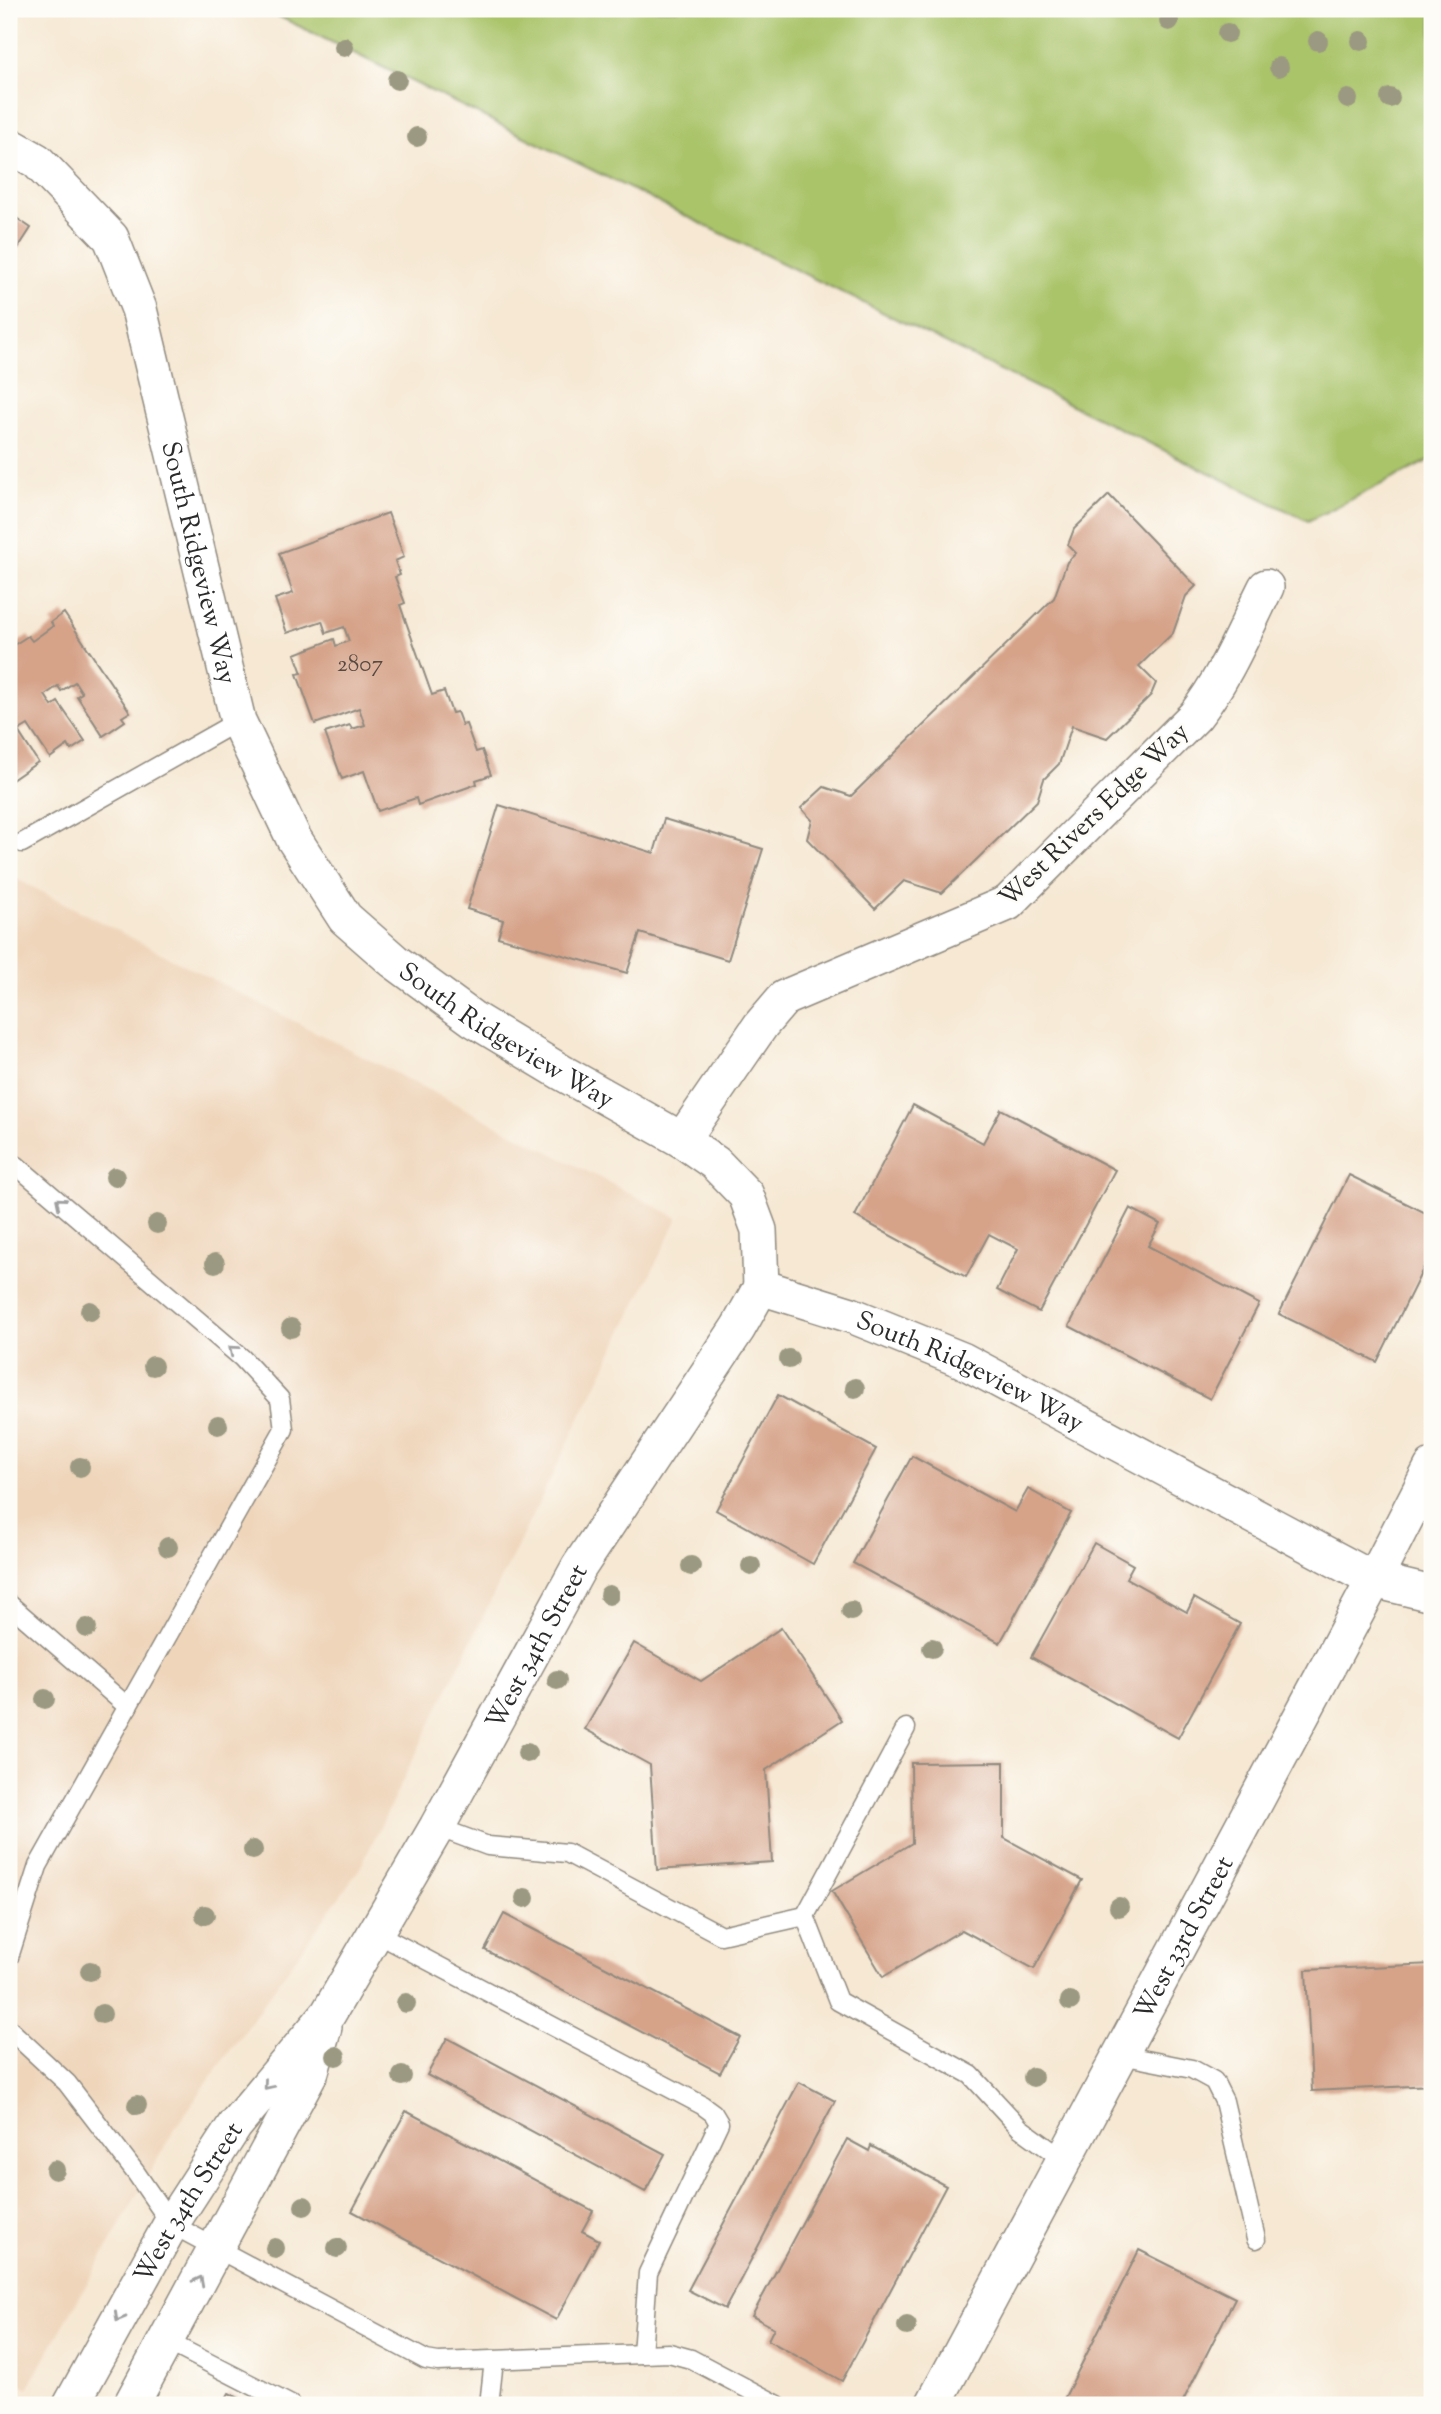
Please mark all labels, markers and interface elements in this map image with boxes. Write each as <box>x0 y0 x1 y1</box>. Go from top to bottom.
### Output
street label: South Ridgeview Way <box>150 438 245 688</box>
house number: 2807 <box>337 649 383 682</box>
street label: West Rivers Edge Way <box>991 715 1198 917</box>
street label: South Ridgeview Way <box>390 954 620 1119</box>
one-way arrow <box>55 1198 68 1210</box>
street label: South Ridgeview Way <box>850 1303 1090 1443</box>
one-way arrow <box>228 1346 241 1358</box>
street label: West 34th Street <box>478 1558 598 1737</box>
street label: West 33rd Street <box>1126 1850 1244 2027</box>
one-way arrow <box>264 2077 276 2090</box>
street label: West 34th Street <box>126 2115 253 2291</box>
one-way arrow <box>191 2275 204 2288</box>
one-way arrow <box>113 2310 127 2322</box>

